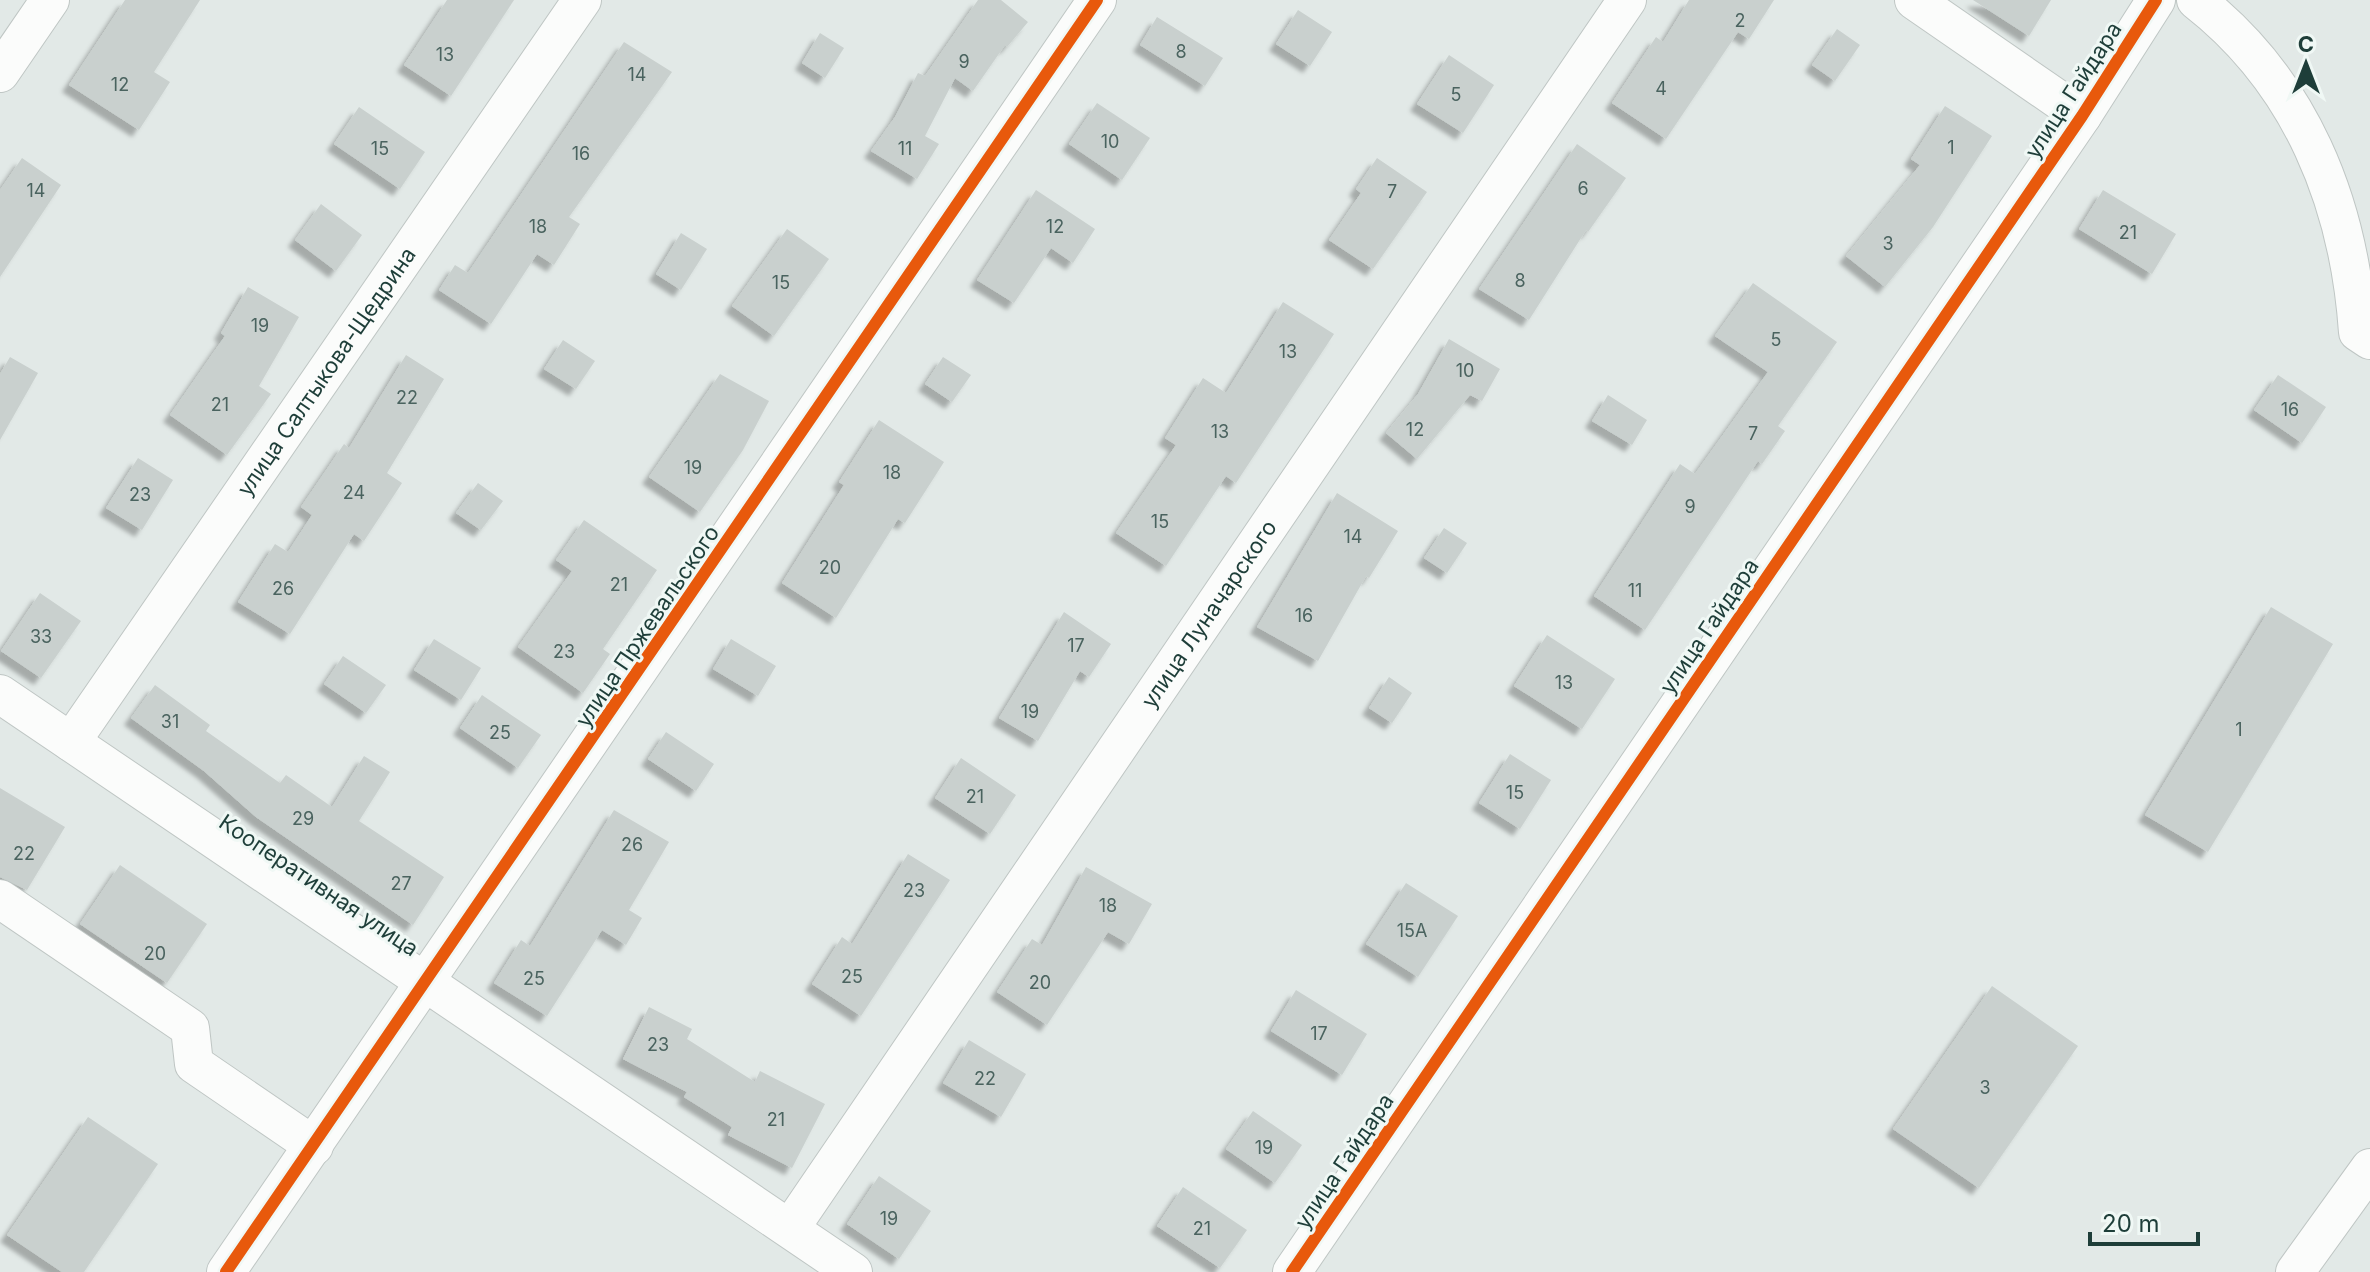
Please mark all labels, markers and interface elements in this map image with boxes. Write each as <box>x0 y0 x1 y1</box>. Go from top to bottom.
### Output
house number: 2 <box>1735 10 1745 31</box>
street label: улица Гайдара <box>2019 17 2127 163</box>
north arrow <box>2266 24 2346 104</box>
text: С <box>2298 31 2314 57</box>
house number: 8 <box>1175 41 1187 62</box>
house number: 13 <box>436 44 454 65</box>
house number: 9 <box>958 51 970 72</box>
house number: 14 <box>628 64 646 85</box>
house number: 12 <box>111 74 129 95</box>
house number: 4 <box>1655 78 1667 99</box>
house number: 5 <box>1451 84 1461 105</box>
house number: 10 <box>1101 131 1119 152</box>
house number: 1 <box>1947 137 1955 158</box>
house number: 15 <box>371 138 389 159</box>
house number: 11 <box>898 138 912 159</box>
house number: 16 <box>572 143 590 164</box>
house number: 6 <box>1577 178 1589 199</box>
house number: 14 <box>27 180 45 201</box>
house number: 7 <box>1387 181 1397 202</box>
house number: 18 <box>529 216 547 237</box>
house number: 12 <box>1046 216 1064 237</box>
house number: 21 <box>2119 222 2137 243</box>
house number: 3 <box>1882 233 1894 254</box>
street label: улица Салтыкова-Щедрина <box>232 242 421 501</box>
house number: 8 <box>1514 270 1526 291</box>
house number: 15 <box>772 272 790 293</box>
house number: 19 <box>251 315 269 336</box>
house number: 5 <box>1771 329 1781 350</box>
house number: 13 <box>1279 341 1297 362</box>
house number: 10 <box>1456 360 1474 381</box>
house number: 22 <box>396 387 418 408</box>
house number: 21 <box>211 394 229 415</box>
house number: 16 <box>2281 399 2299 420</box>
house number: 12 <box>1406 419 1424 440</box>
house number: 13 <box>1211 421 1229 442</box>
house number: 7 <box>1748 423 1758 444</box>
house number: 19 <box>684 457 702 478</box>
house number: 18 <box>883 462 901 483</box>
house number: 24 <box>343 482 365 503</box>
house number: 23 <box>129 484 151 505</box>
house number: 9 <box>1684 496 1696 517</box>
house number: 15 <box>1151 511 1169 532</box>
street label: улица Луначарского <box>1136 515 1282 713</box>
street label: улица Пржевальского <box>570 520 724 732</box>
house number: 14 <box>1344 526 1362 547</box>
street label: улица Гайдара <box>1654 553 1764 699</box>
house number: 20 <box>819 557 841 578</box>
house number: 21 <box>610 574 628 595</box>
house number: 26 <box>272 578 294 599</box>
house number: 11 <box>1628 580 1642 601</box>
house number: 16 <box>1295 605 1313 626</box>
house number: 33 <box>30 626 52 647</box>
house number: 17 <box>1067 635 1085 656</box>
house number: 23 <box>553 641 575 662</box>
house number: 13 <box>1555 672 1573 693</box>
house number: 19 <box>1021 701 1039 722</box>
house number: 31 <box>161 711 179 732</box>
house number: 1 <box>2235 719 2243 740</box>
house number: 25 <box>489 722 511 743</box>
house number: 15 <box>1506 782 1524 803</box>
house number: 21 <box>966 786 984 807</box>
house number: 29 <box>292 808 314 829</box>
street label: Кооперативная улица <box>215 809 423 961</box>
house number: 26 <box>621 834 643 855</box>
house number: 22 <box>13 843 35 864</box>
house number: 27 <box>390 873 412 894</box>
house number: 23 <box>903 880 925 901</box>
house number: 18 <box>1099 895 1117 916</box>
house number: 15А <box>1397 920 1427 941</box>
house number: 20 <box>144 943 166 964</box>
house number: 25 <box>841 966 863 987</box>
house number: 25 <box>523 968 545 989</box>
house number: 20 <box>1029 972 1051 993</box>
house number: 17 <box>1310 1023 1328 1044</box>
house number: 23 <box>647 1034 669 1055</box>
house number: 22 <box>974 1068 996 1089</box>
house number: 3 <box>1979 1077 1991 1098</box>
street label: улица Гайдара <box>1289 1088 1399 1234</box>
house number: 21 <box>767 1109 785 1130</box>
house number: 19 <box>1255 1137 1273 1158</box>
scale bar <box>2090 1196 2198 1246</box>
house number: 19 <box>880 1208 898 1229</box>
text: 20 m <box>2102 1209 2160 1238</box>
house number: 21 <box>1193 1218 1211 1239</box>

